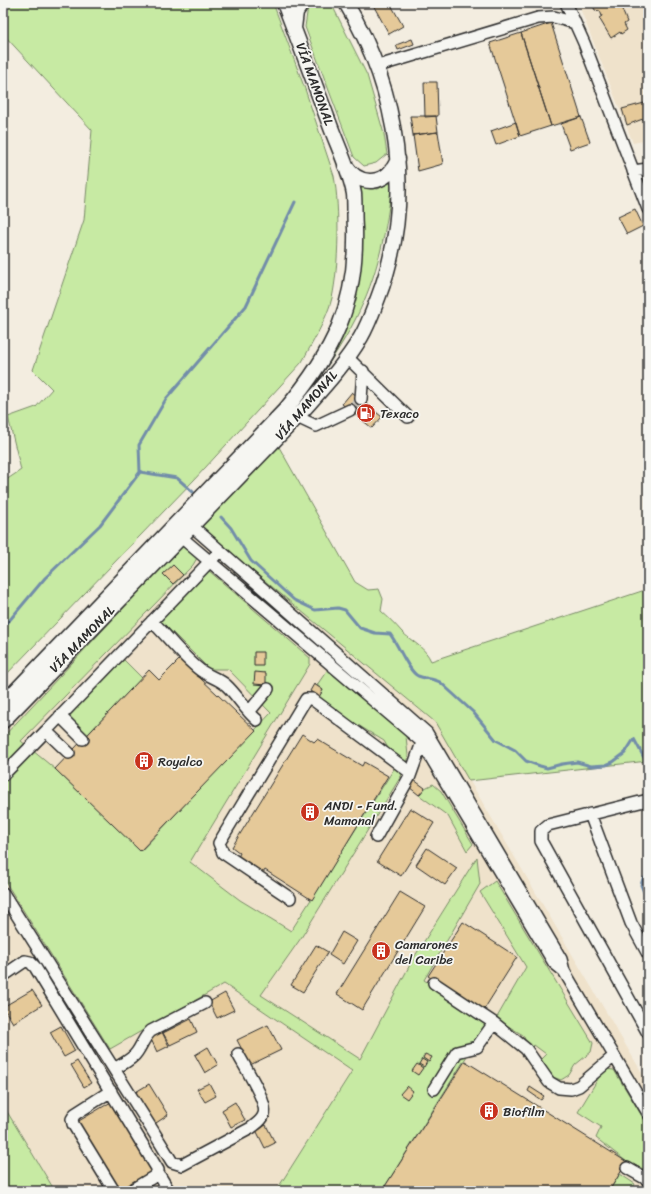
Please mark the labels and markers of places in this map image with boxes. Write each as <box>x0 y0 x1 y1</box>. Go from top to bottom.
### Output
fuel station icon: Texaco <box>355 402 377 424</box>
place label: Texaco <box>380 402 419 425</box>
building icon: Royalco <box>133 750 155 772</box>
place label: Royalco <box>158 750 203 773</box>
place label: ANDI - Fund. Mamonal <box>323 794 398 832</box>
building icon: ANDI - Fund. Mamonal <box>299 801 321 823</box>
place label: Camarones del Caribe <box>395 933 459 971</box>
building icon: Camarones del Caribe <box>370 940 392 962</box>
building icon: Biofilm <box>478 1100 500 1122</box>
place label: Biofilm <box>503 1100 545 1123</box>

